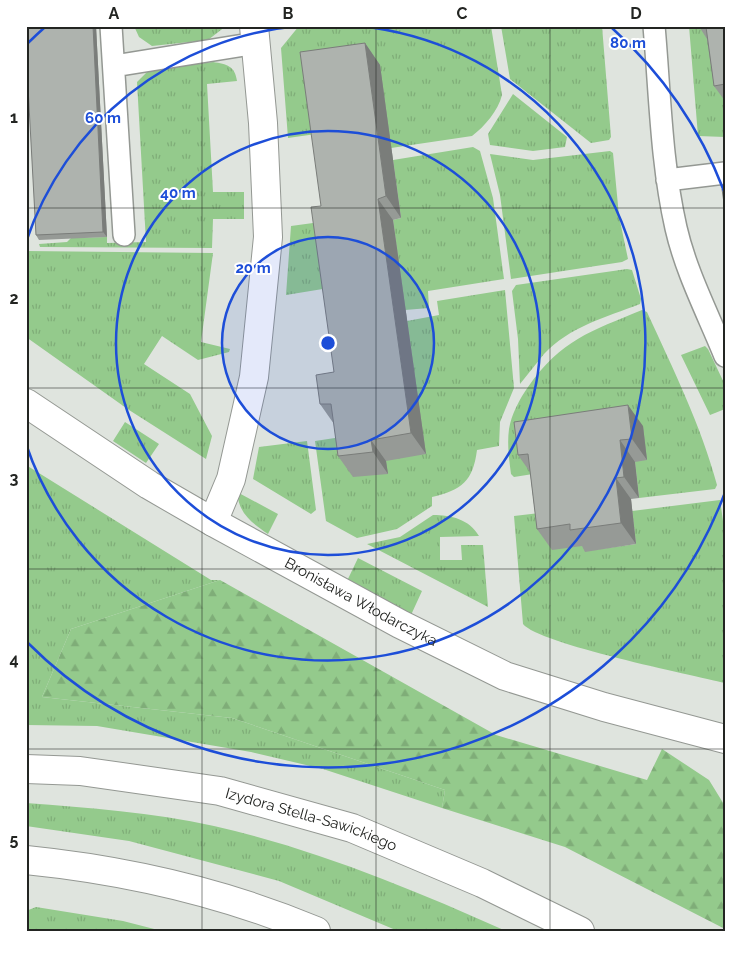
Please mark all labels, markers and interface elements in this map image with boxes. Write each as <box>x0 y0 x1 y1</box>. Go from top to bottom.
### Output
text: A <box>109 4 120 23</box>
text: B <box>283 4 294 23</box>
text: C <box>457 4 468 23</box>
text: D <box>630 4 642 23</box>
text: 80 m <box>610 34 646 52</box>
text: 1 <box>10 108 18 127</box>
text: 60 m <box>85 109 121 127</box>
text: 40 m <box>160 184 196 202</box>
text: 20 m <box>235 259 271 277</box>
text: 2 <box>9 289 19 308</box>
centre of rings <box>319 334 337 352</box>
text: 3 <box>10 469 19 488</box>
street label: Bronisława Włodarczyka <box>282 554 440 650</box>
text: 4 <box>9 650 19 669</box>
street label: Izydora Stella-Sawickiego <box>223 784 400 855</box>
text: 5 <box>10 830 19 849</box>

